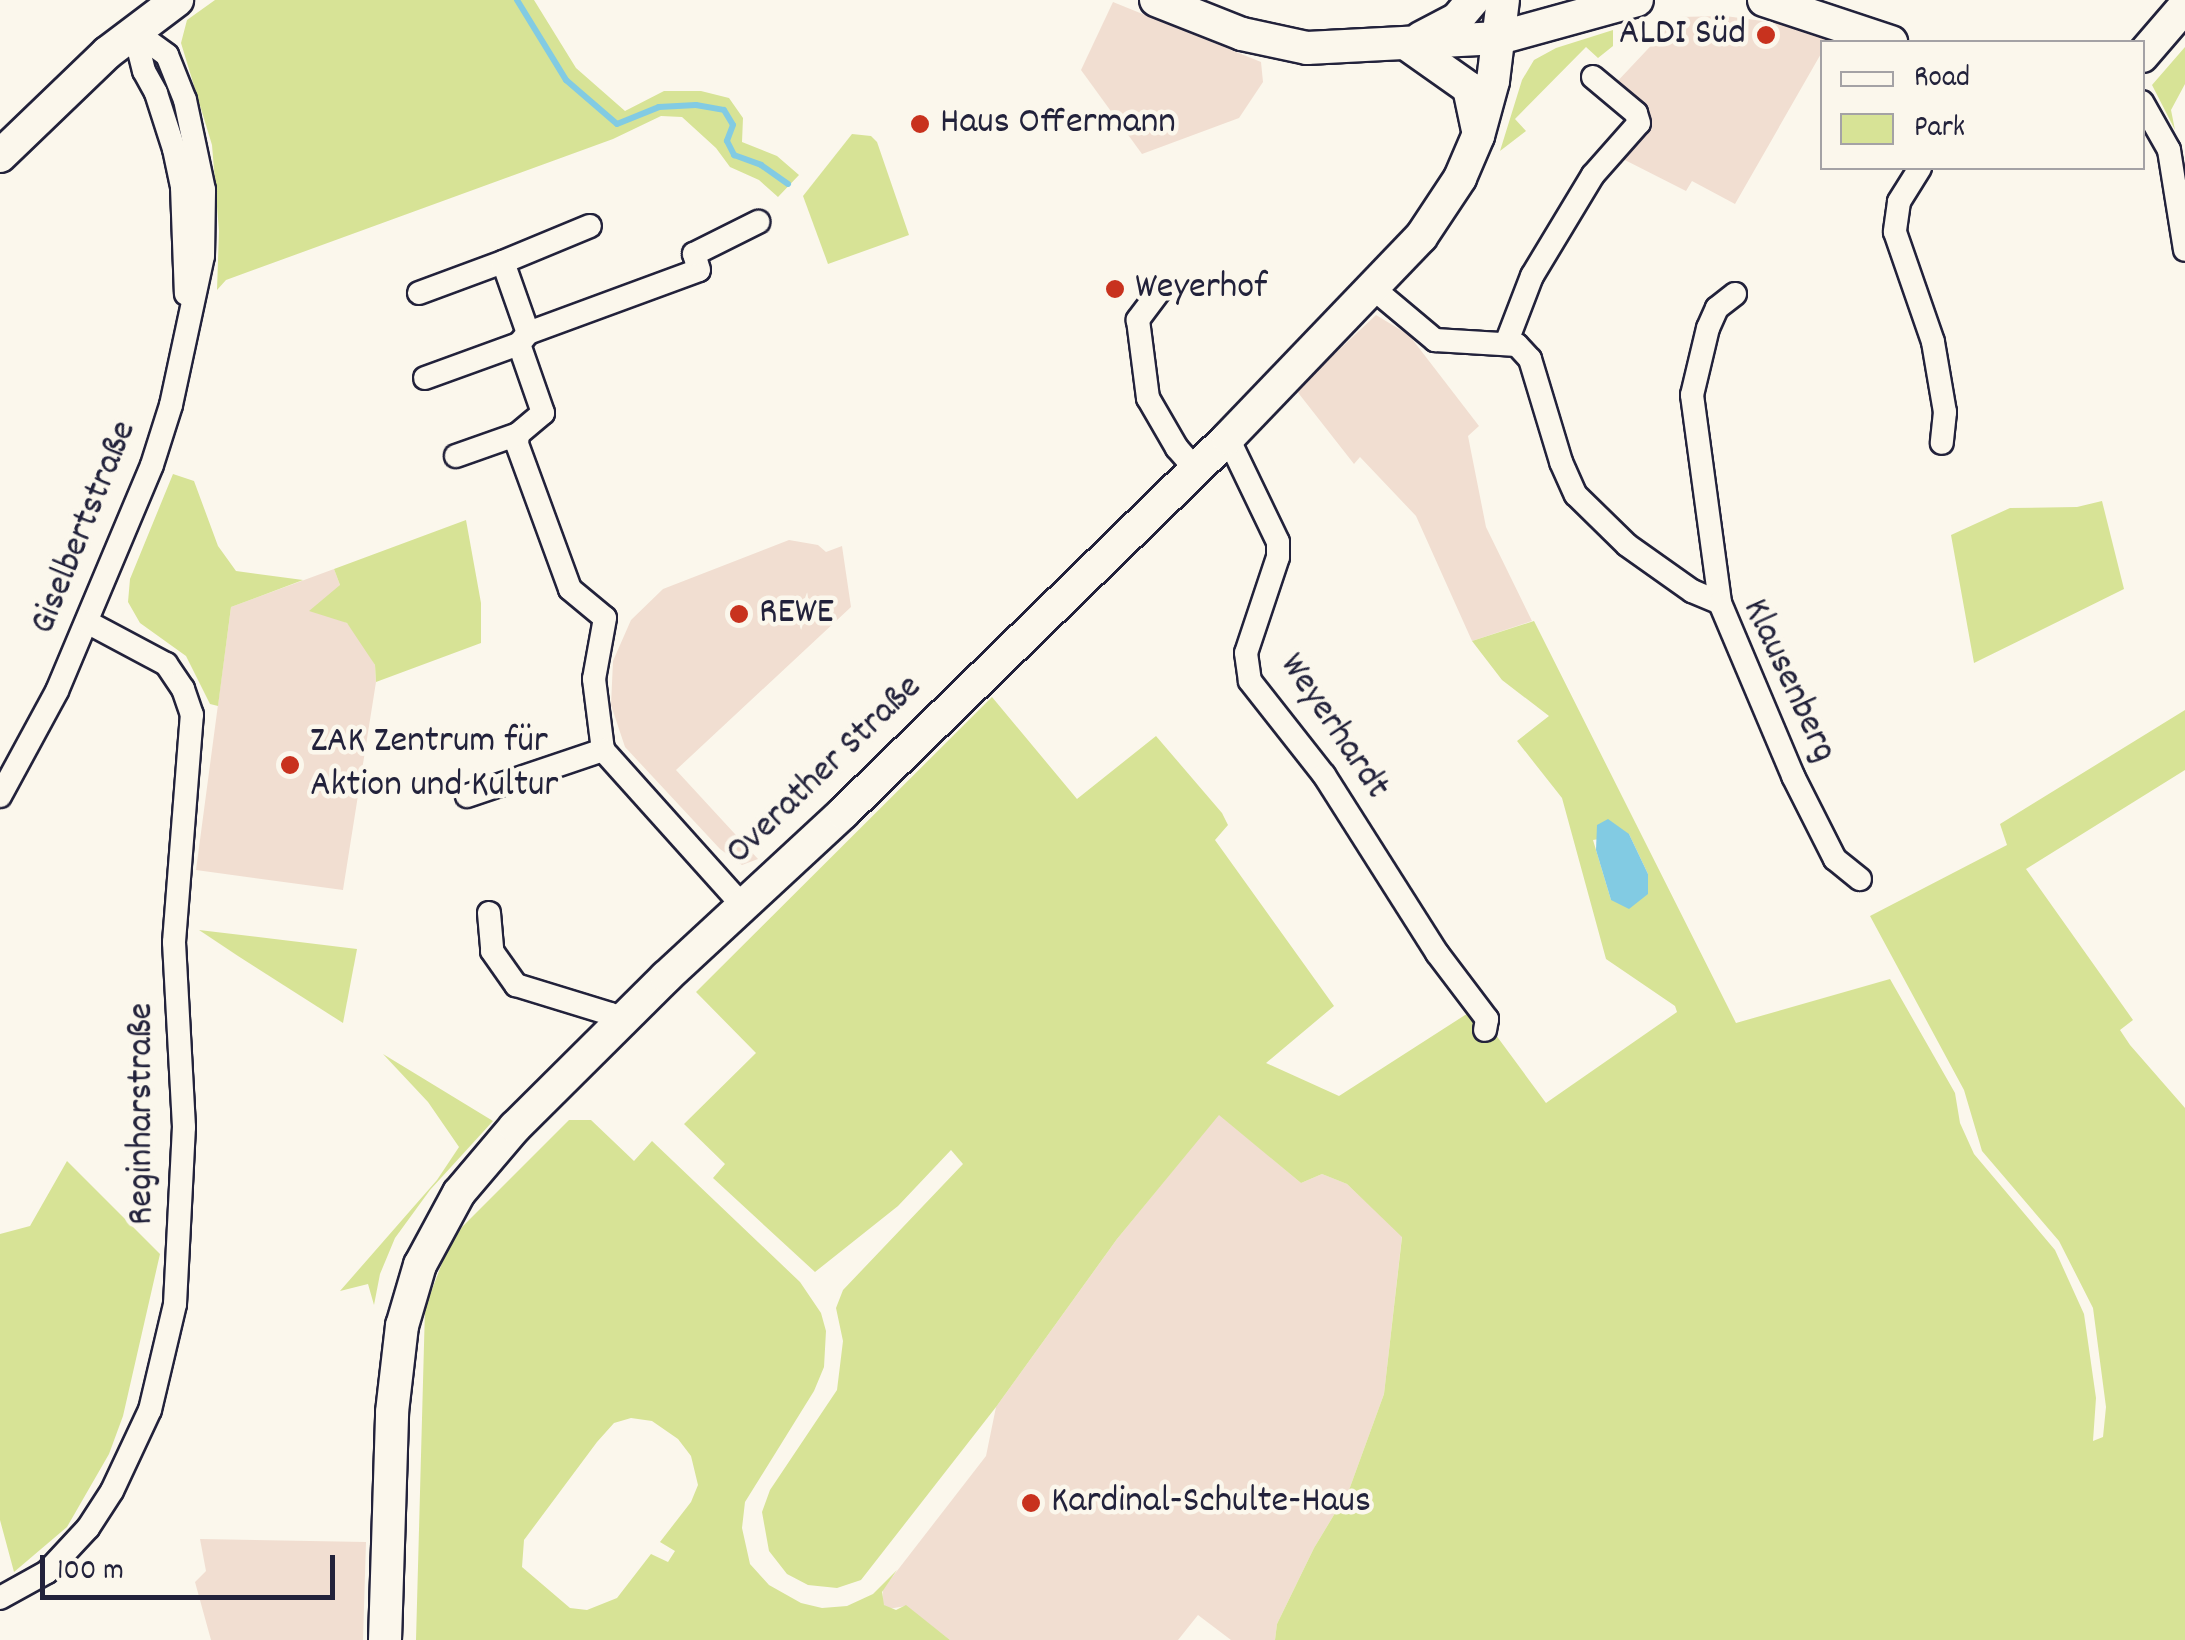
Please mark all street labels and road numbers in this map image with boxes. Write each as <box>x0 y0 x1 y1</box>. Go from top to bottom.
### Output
street label: Giselbertstraße <box>22 415 148 641</box>
street label: Klausenberg <box>1730 592 1846 770</box>
street label: Weyerhardt <box>1268 645 1398 809</box>
street label: Overather Straße <box>718 666 932 876</box>
street label: Reginharstraße <box>120 1003 166 1225</box>

